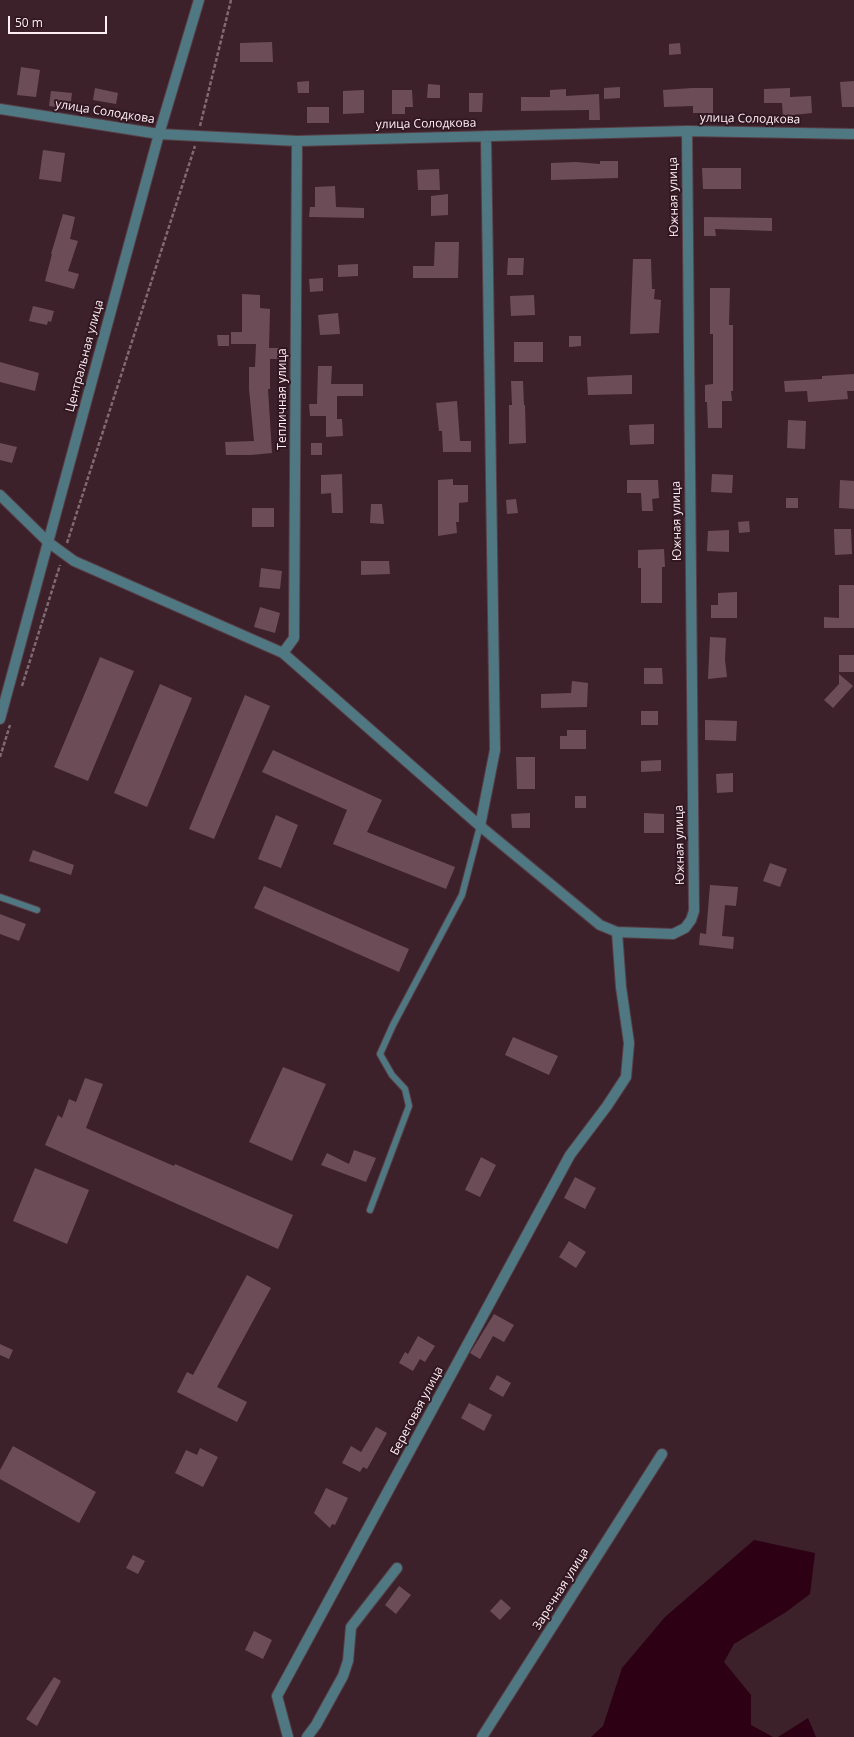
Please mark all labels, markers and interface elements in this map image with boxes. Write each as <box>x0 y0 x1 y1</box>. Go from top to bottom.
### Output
scale bar <box>10 8 109 34</box>
text: 50 m <box>15 14 43 31</box>
street label: улица Солодкова <box>54 97 156 127</box>
street label: улица Солодкова <box>700 111 800 127</box>
street label: улица Солодкова <box>376 116 476 132</box>
street label: Южная улица <box>666 157 682 237</box>
street label: Центральная улица <box>63 298 107 414</box>
street label: Тепличная улица <box>276 348 290 450</box>
street label: Южная улица <box>669 481 685 561</box>
street label: Южная улица <box>672 805 688 885</box>
street label: Береговая улица <box>388 1364 446 1458</box>
street label: Заречная улица <box>530 1545 592 1633</box>

